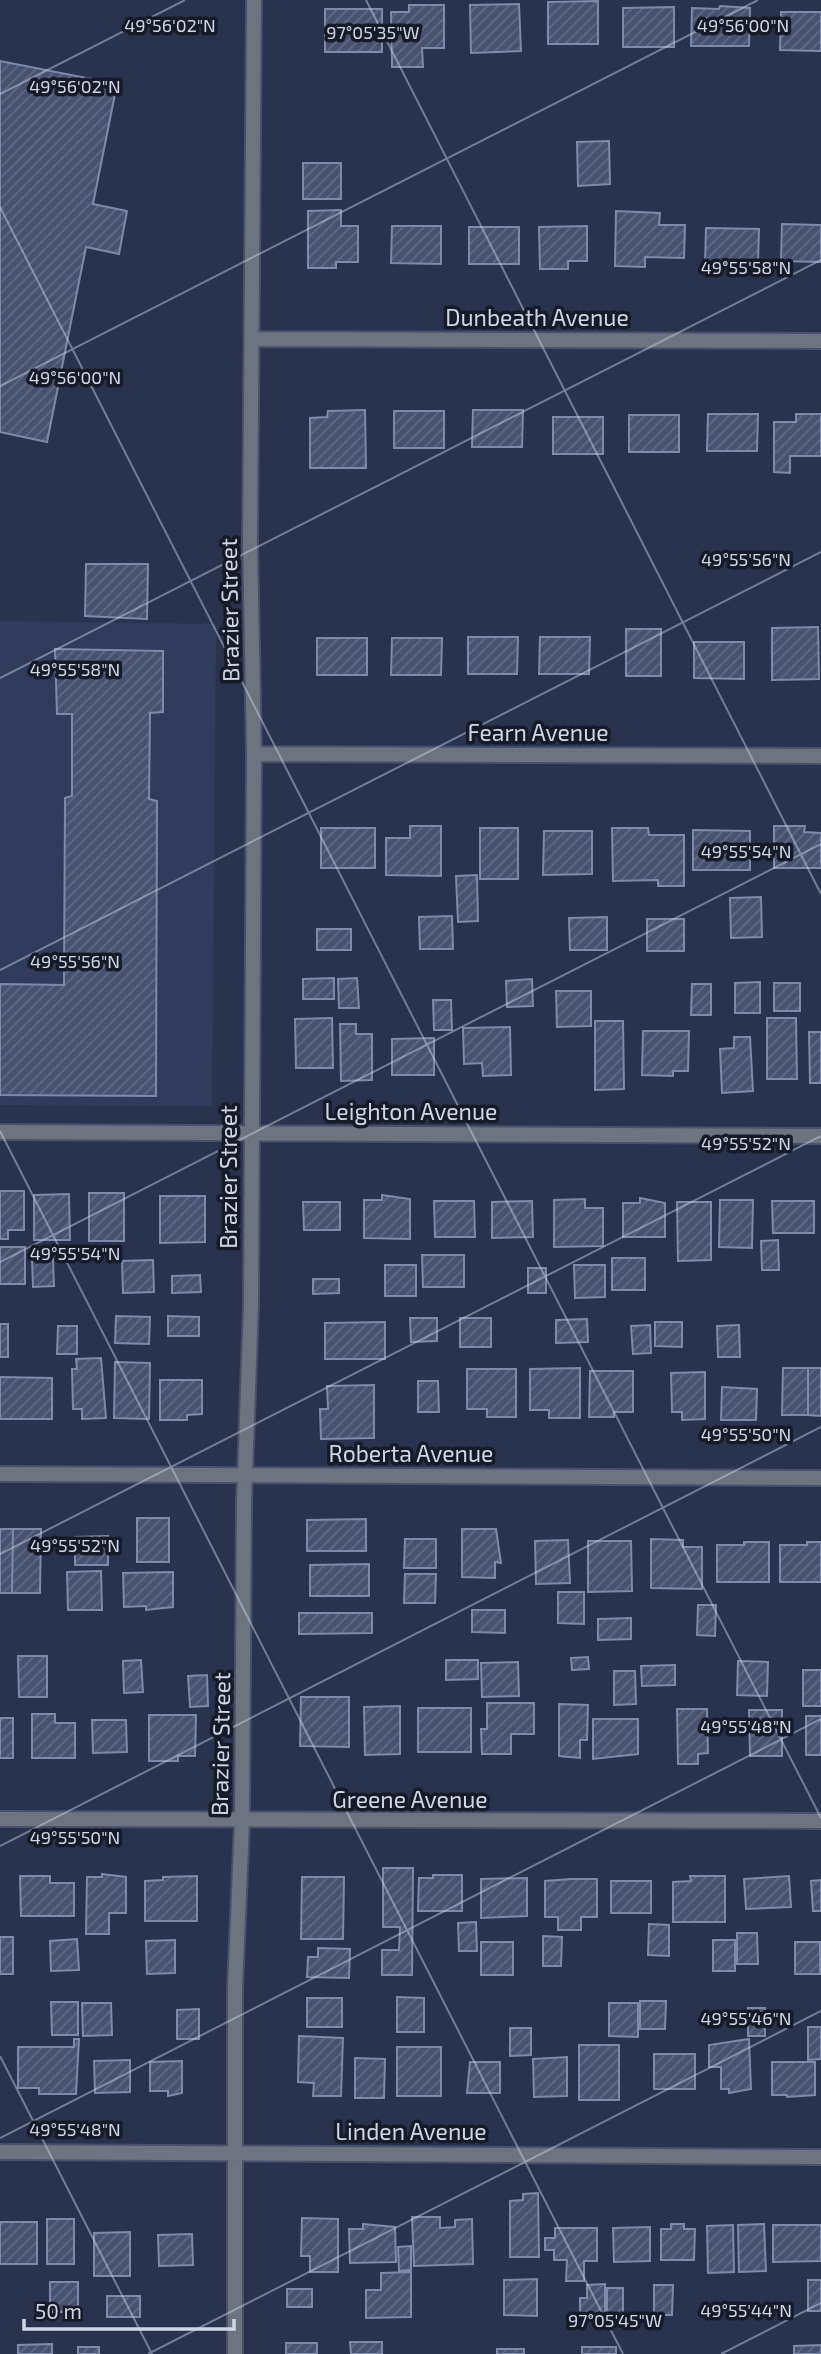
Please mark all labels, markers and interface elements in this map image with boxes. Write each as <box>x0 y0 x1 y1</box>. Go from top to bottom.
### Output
text: 49°56'02"N <box>124 14 216 36</box>
text: 49°56'00"N <box>697 14 789 36</box>
text: 97°05'35"W <box>326 21 420 43</box>
text: 49°56'02"N <box>29 75 121 97</box>
text: 49°55'58"N <box>701 256 791 278</box>
street label: Dunbeath Avenue <box>445 303 629 331</box>
text: 49°56'00"N <box>29 366 121 388</box>
street label: Brazier Street <box>214 538 244 682</box>
text: 49°55'56"N <box>701 548 791 570</box>
text: 49°55'58"N <box>30 658 120 680</box>
street label: Fearn Avenue <box>467 718 609 746</box>
text: 49°55'54"N <box>701 840 791 862</box>
text: 49°55'56"N <box>30 950 120 972</box>
street label: Leighton Avenue <box>325 1097 497 1125</box>
street label: Brazier Street <box>214 1105 242 1249</box>
text: 49°55'52"N <box>701 1132 791 1154</box>
text: 49°55'54"N <box>30 1242 120 1264</box>
text: 49°55'50"N <box>701 1423 791 1445</box>
street label: Roberta Avenue <box>329 1439 493 1467</box>
text: 49°55'52"N <box>30 1534 120 1556</box>
street label: Brazier Street <box>205 1672 235 1816</box>
text: 49°55'48"N <box>700 1715 792 1737</box>
street label: Greene Avenue <box>332 1785 488 1813</box>
text: 49°55'50"N <box>30 1826 120 1848</box>
text: 49°55'46"N <box>700 2007 792 2029</box>
street label: Linden Avenue <box>335 2117 487 2145</box>
text: 49°55'48"N <box>29 2118 121 2140</box>
scale bar <box>24 2288 234 2332</box>
text: 50 m <box>35 2298 82 2323</box>
text: 49°55'44"N <box>700 2299 792 2321</box>
text: 97°05'45"W <box>568 2309 662 2331</box>

